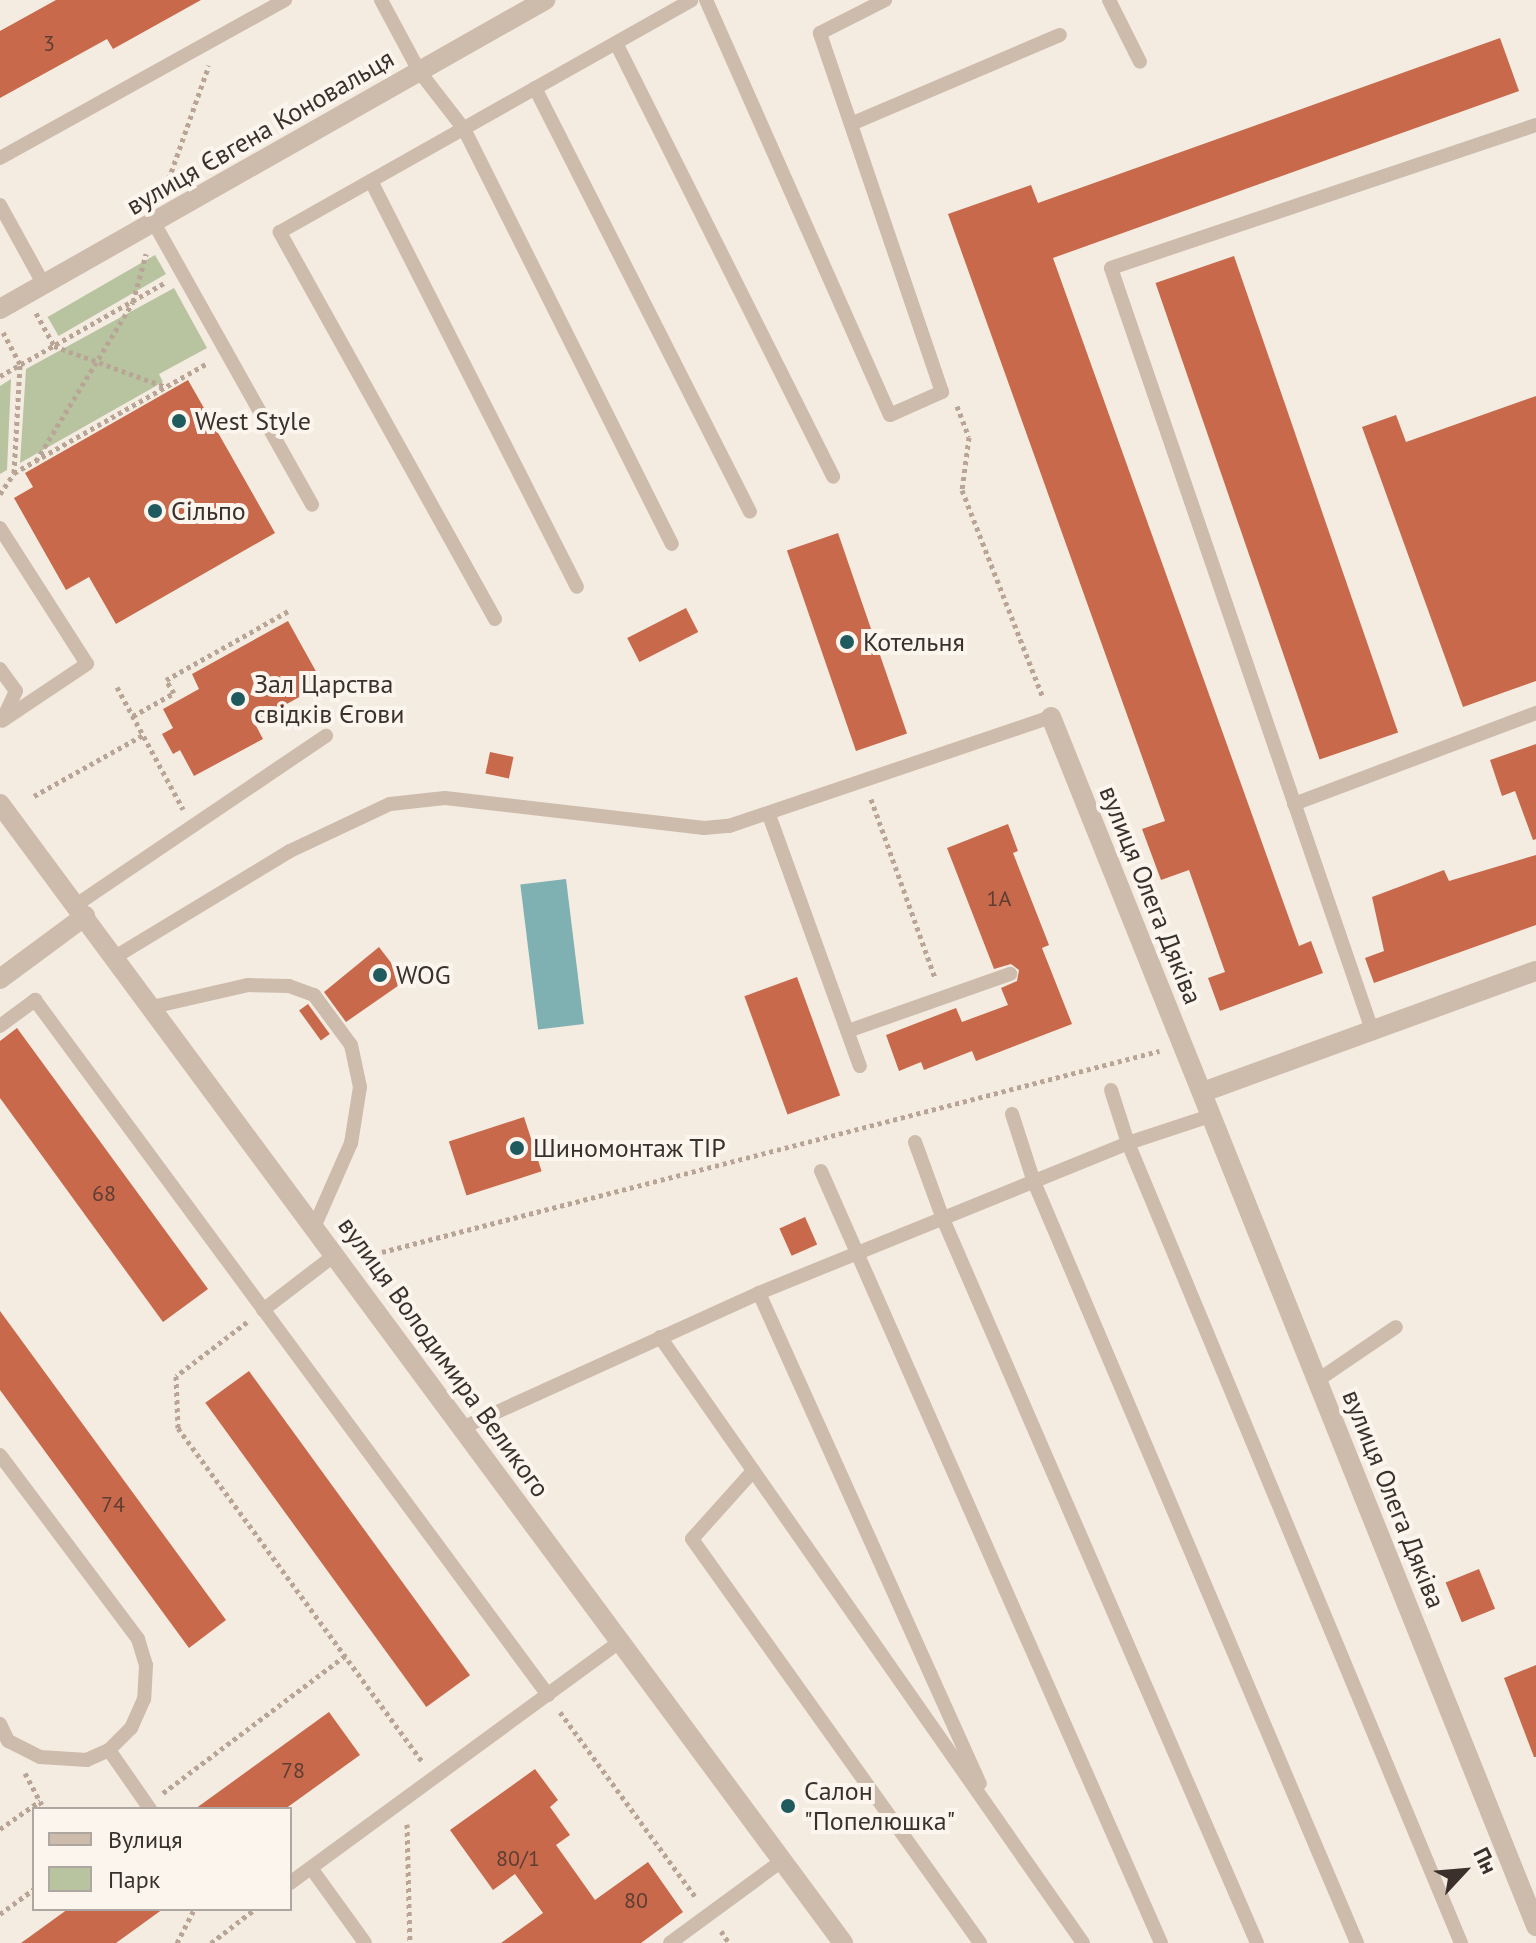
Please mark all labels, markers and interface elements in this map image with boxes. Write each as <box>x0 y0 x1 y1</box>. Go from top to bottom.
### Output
house number: 3 <box>43 31 55 57</box>
street label: вулиця Євгена Коновальця <box>121 43 399 221</box>
place label: West Style <box>195 405 311 437</box>
marker: West Style <box>170 412 188 430</box>
place label: Сільпо <box>171 495 246 527</box>
marker: Сільпо <box>146 502 164 520</box>
place label: Котельня <box>863 626 965 658</box>
marker: Котельня <box>838 633 856 651</box>
place label: Зал Царства свідків Єгови <box>254 668 404 730</box>
marker: Зал Царства свідків Єгови <box>229 690 247 708</box>
street label: вулиця Олега Дяківа <box>1093 781 1209 1009</box>
house number: 1А <box>987 886 1011 912</box>
place label: WOG <box>396 959 451 991</box>
marker: WOG <box>371 966 389 984</box>
place label: Шиномонтаж ТІР <box>533 1132 727 1164</box>
marker: Шиномонтаж ТІР <box>508 1139 526 1157</box>
house number: 68 <box>92 1181 116 1207</box>
street label: вулиця Володимира Великого <box>332 1211 556 1503</box>
street label: вулиця Олега Дяківа <box>1336 1385 1452 1613</box>
house number: 74 <box>101 1492 125 1518</box>
house number: 78 <box>281 1758 305 1784</box>
place label: Салон "Попелюшка" <box>804 1775 955 1836</box>
marker: Салон "Попелюшка" <box>779 1797 797 1815</box>
legend <box>32 1807 292 1911</box>
text: Вулиця <box>108 1824 183 1855</box>
north arrow <box>1424 1831 1504 1911</box>
text: Пн <box>1467 1843 1504 1878</box>
house number: 80/1 <box>496 1846 540 1872</box>
text: Парк <box>108 1864 160 1895</box>
house number: 80 <box>624 1888 648 1914</box>

